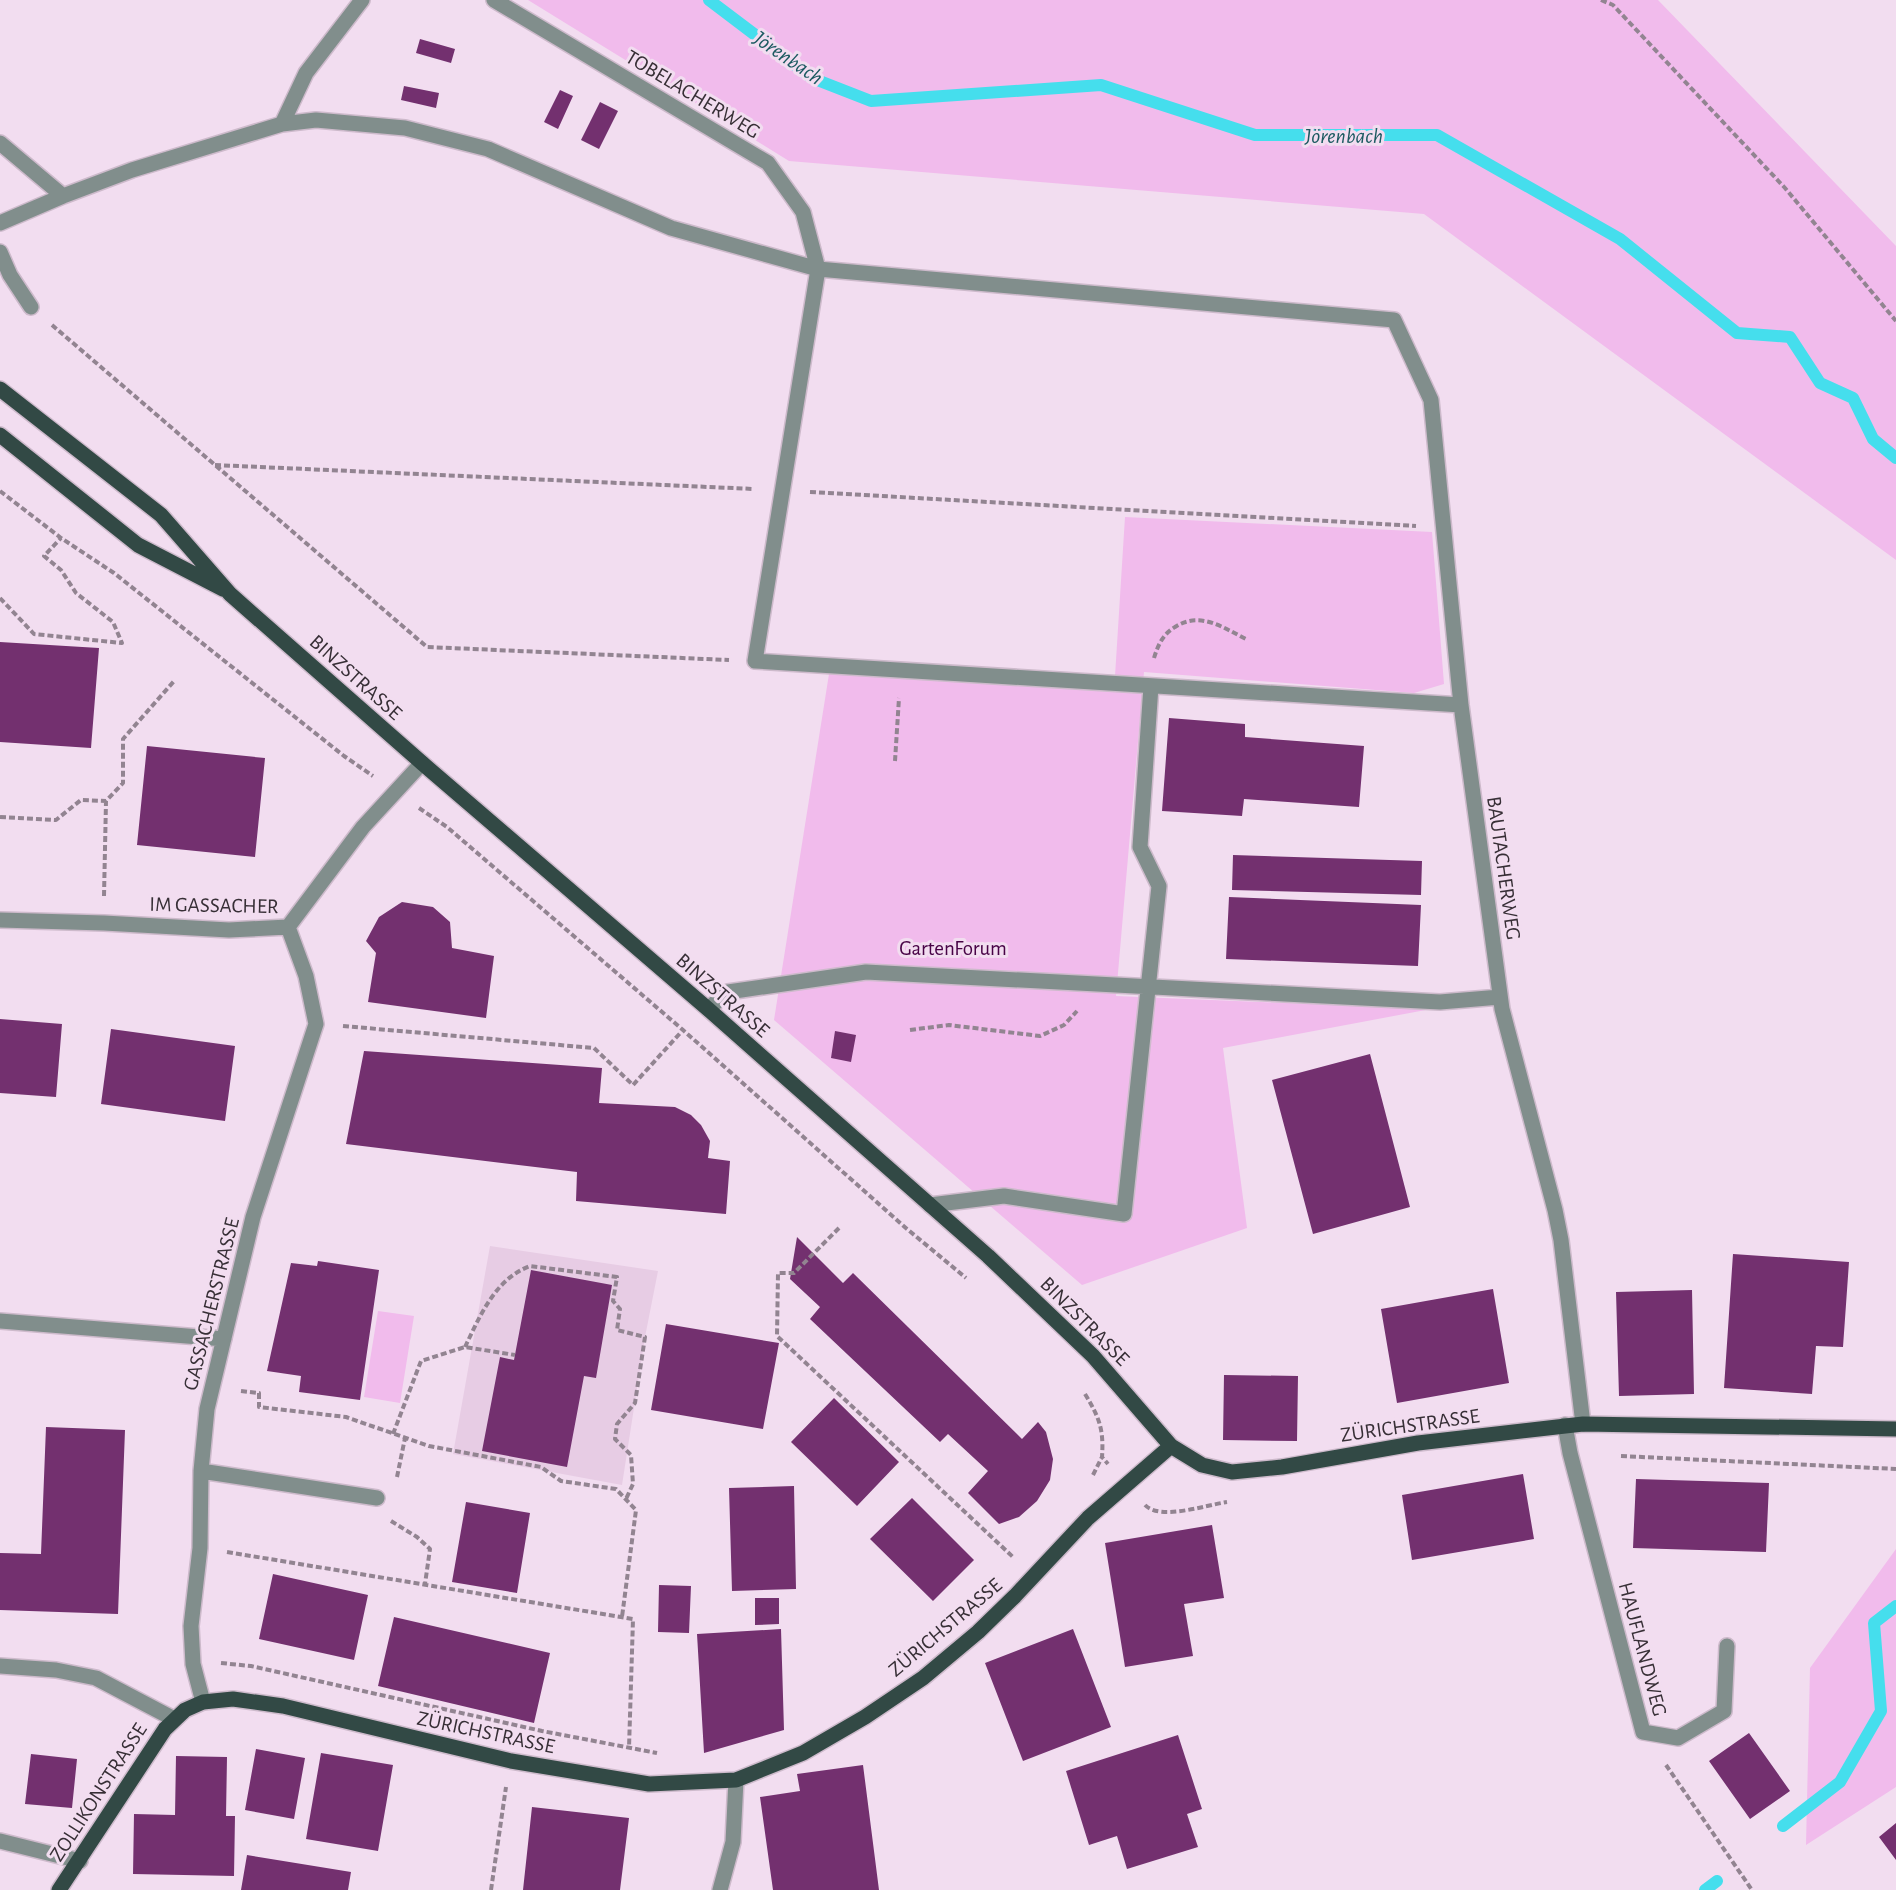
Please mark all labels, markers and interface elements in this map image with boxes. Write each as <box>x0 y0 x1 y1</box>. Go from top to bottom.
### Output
water label: Jörenbach <box>749 26 827 89</box>
street label: TOBELACHERWEG <box>622 46 764 143</box>
water label: Jörenbach <box>1304 125 1383 147</box>
street label: BINZSTRASSE <box>306 631 406 724</box>
street label: BAUTACHERWEG <box>1483 795 1524 941</box>
street label: IM GASSACHER <box>149 894 279 917</box>
park label: GartenForum <box>899 938 1007 959</box>
street label: BINZSTRASSE <box>672 949 773 1041</box>
street label: GASSACHERSTRASSE <box>180 1216 243 1393</box>
street label: BINZSTRASSE <box>1036 1273 1133 1370</box>
street label: ZÜRICHSTRASSE <box>1339 1404 1481 1446</box>
street label: ZÜRICHSTRASSE <box>884 1574 1006 1680</box>
street label: HAUFLANDWEG <box>1615 1580 1671 1718</box>
street label: ZÜRICHSTRASSE <box>415 1707 557 1757</box>
street label: ZOLLIKONSTRASSE <box>46 1720 151 1865</box>

